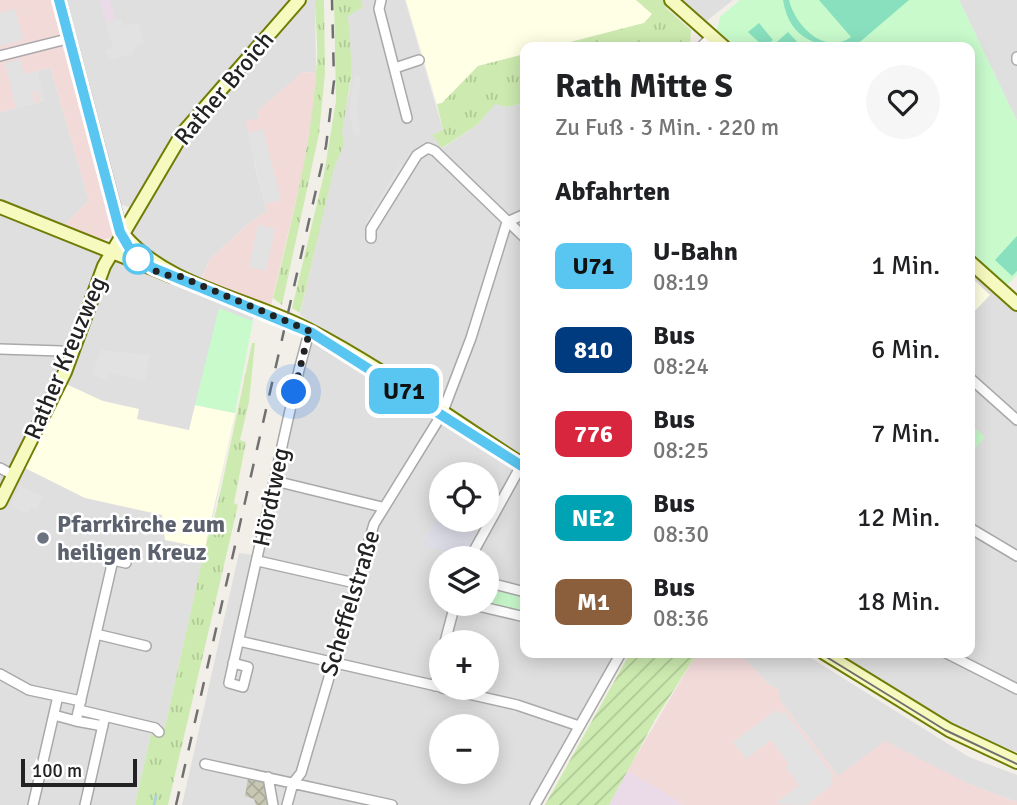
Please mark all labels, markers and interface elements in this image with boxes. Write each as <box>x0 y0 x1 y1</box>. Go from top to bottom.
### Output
street label: Rather Broich <box>168 25 280 151</box>
button: heart <box>866 65 940 139</box>
text: Rath Mitte S <box>555 66 733 107</box>
text: Zu Fuß · 3 Min. · 220 m <box>555 113 779 142</box>
text: Abfahrten <box>555 176 670 208</box>
text: U-Bahn <box>653 236 738 268</box>
unlabelled marker <box>123 244 153 274</box>
text: 1 Min. <box>871 250 940 282</box>
text: U71 <box>572 251 615 281</box>
text: 08:19 <box>653 268 709 297</box>
street label: Rather Kreuzweg <box>17 272 113 444</box>
text: Bus <box>653 320 695 352</box>
text: 6 Min. <box>871 334 940 366</box>
text: 810 <box>574 335 613 365</box>
text: 08:24 <box>653 352 709 381</box>
line badge: U71 <box>364 368 444 414</box>
your location <box>276 374 311 409</box>
text: U71 <box>383 376 425 406</box>
text: Bus <box>653 404 695 436</box>
text: 7 Min. <box>871 418 940 450</box>
text: 776 <box>574 419 613 449</box>
text: 08:25 <box>653 436 709 465</box>
street label: Hördtweg <box>246 445 296 549</box>
map controls <box>429 462 499 784</box>
button: locate <box>429 462 499 532</box>
text: Bus <box>653 488 695 520</box>
text: 12 Min. <box>857 502 940 534</box>
text: NE2 <box>572 503 615 533</box>
place label: Pfarrkirche zum heiligen Kreuz <box>57 509 225 567</box>
text: 08:30 <box>653 520 709 549</box>
street label: Scheffelstraße <box>314 527 386 679</box>
marker: Pfarrkirche zum heiligen Kreuz <box>35 530 51 546</box>
button: layers <box>429 546 499 616</box>
text: Bus <box>653 572 695 604</box>
text: 18 Min. <box>857 586 940 618</box>
text: M1 <box>577 587 610 617</box>
text: 08:36 <box>653 604 709 633</box>
button: + <box>429 630 499 700</box>
button: − <box>429 714 499 784</box>
scale bar <box>21 756 136 788</box>
text: 100 m <box>32 759 82 783</box>

